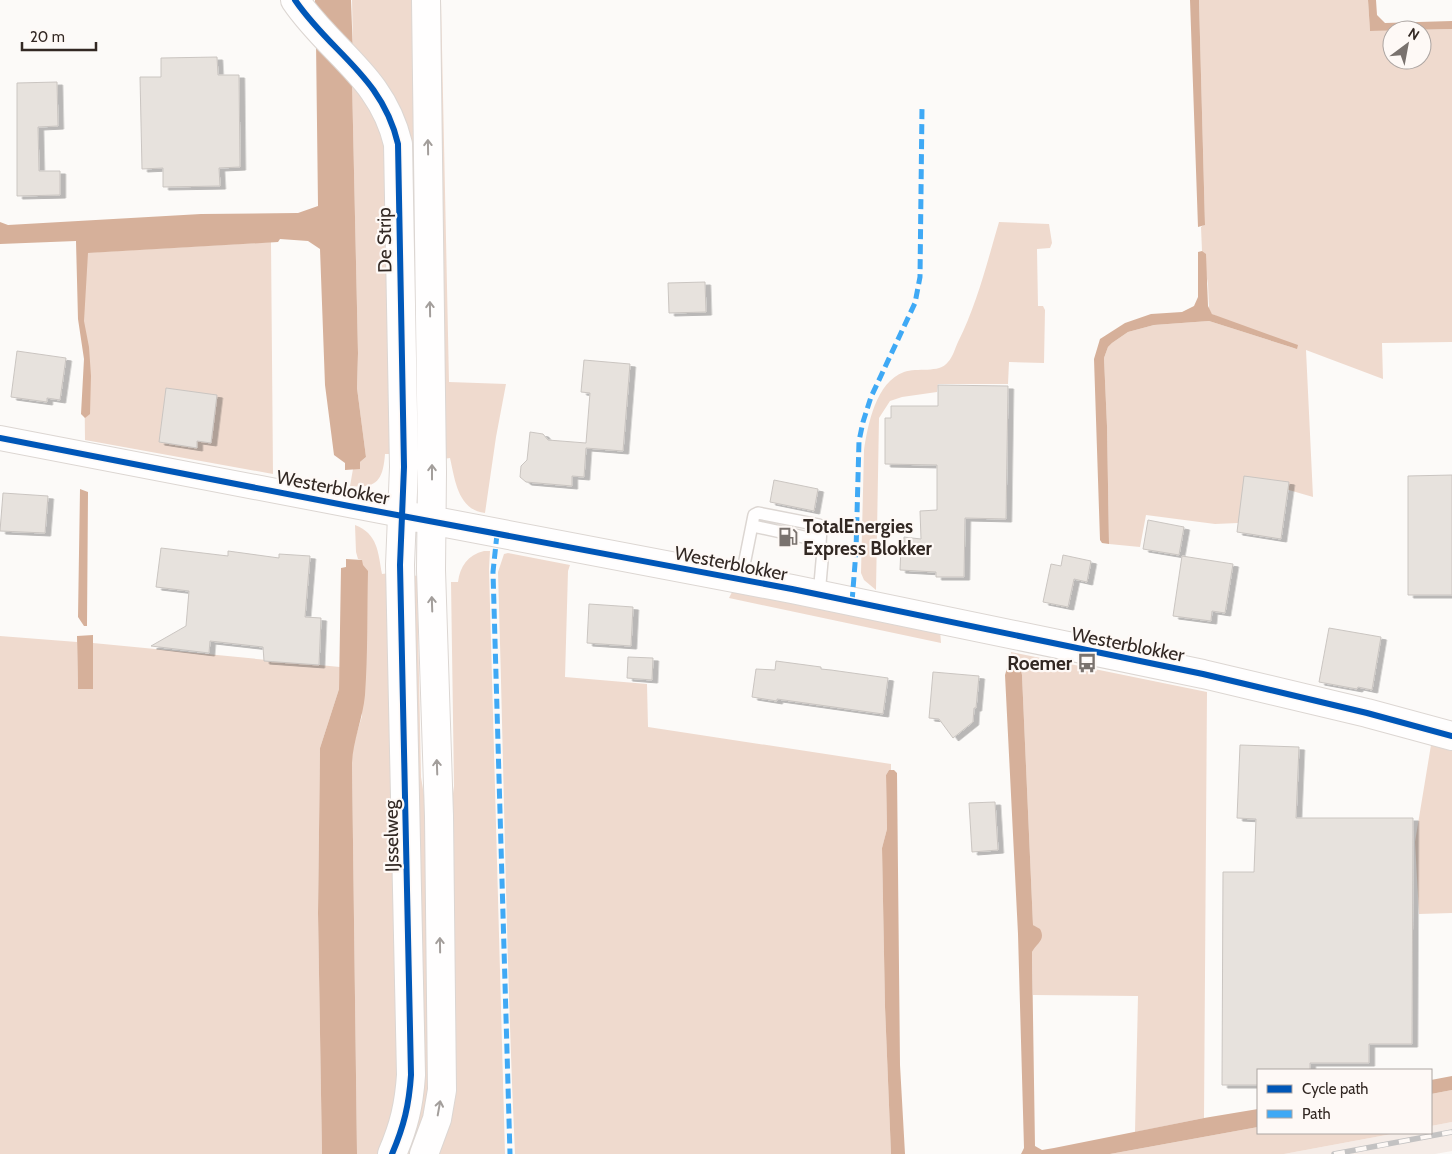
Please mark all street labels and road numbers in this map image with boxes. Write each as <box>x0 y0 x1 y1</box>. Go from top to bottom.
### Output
street label: De Strip <box>372 207 397 273</box>
street label: Westerblokker <box>274 465 391 510</box>
street label: Westerblokker <box>672 541 789 586</box>
street label: Westerblokker <box>1069 622 1186 667</box>
street label: IJsselweg <box>379 799 404 872</box>

